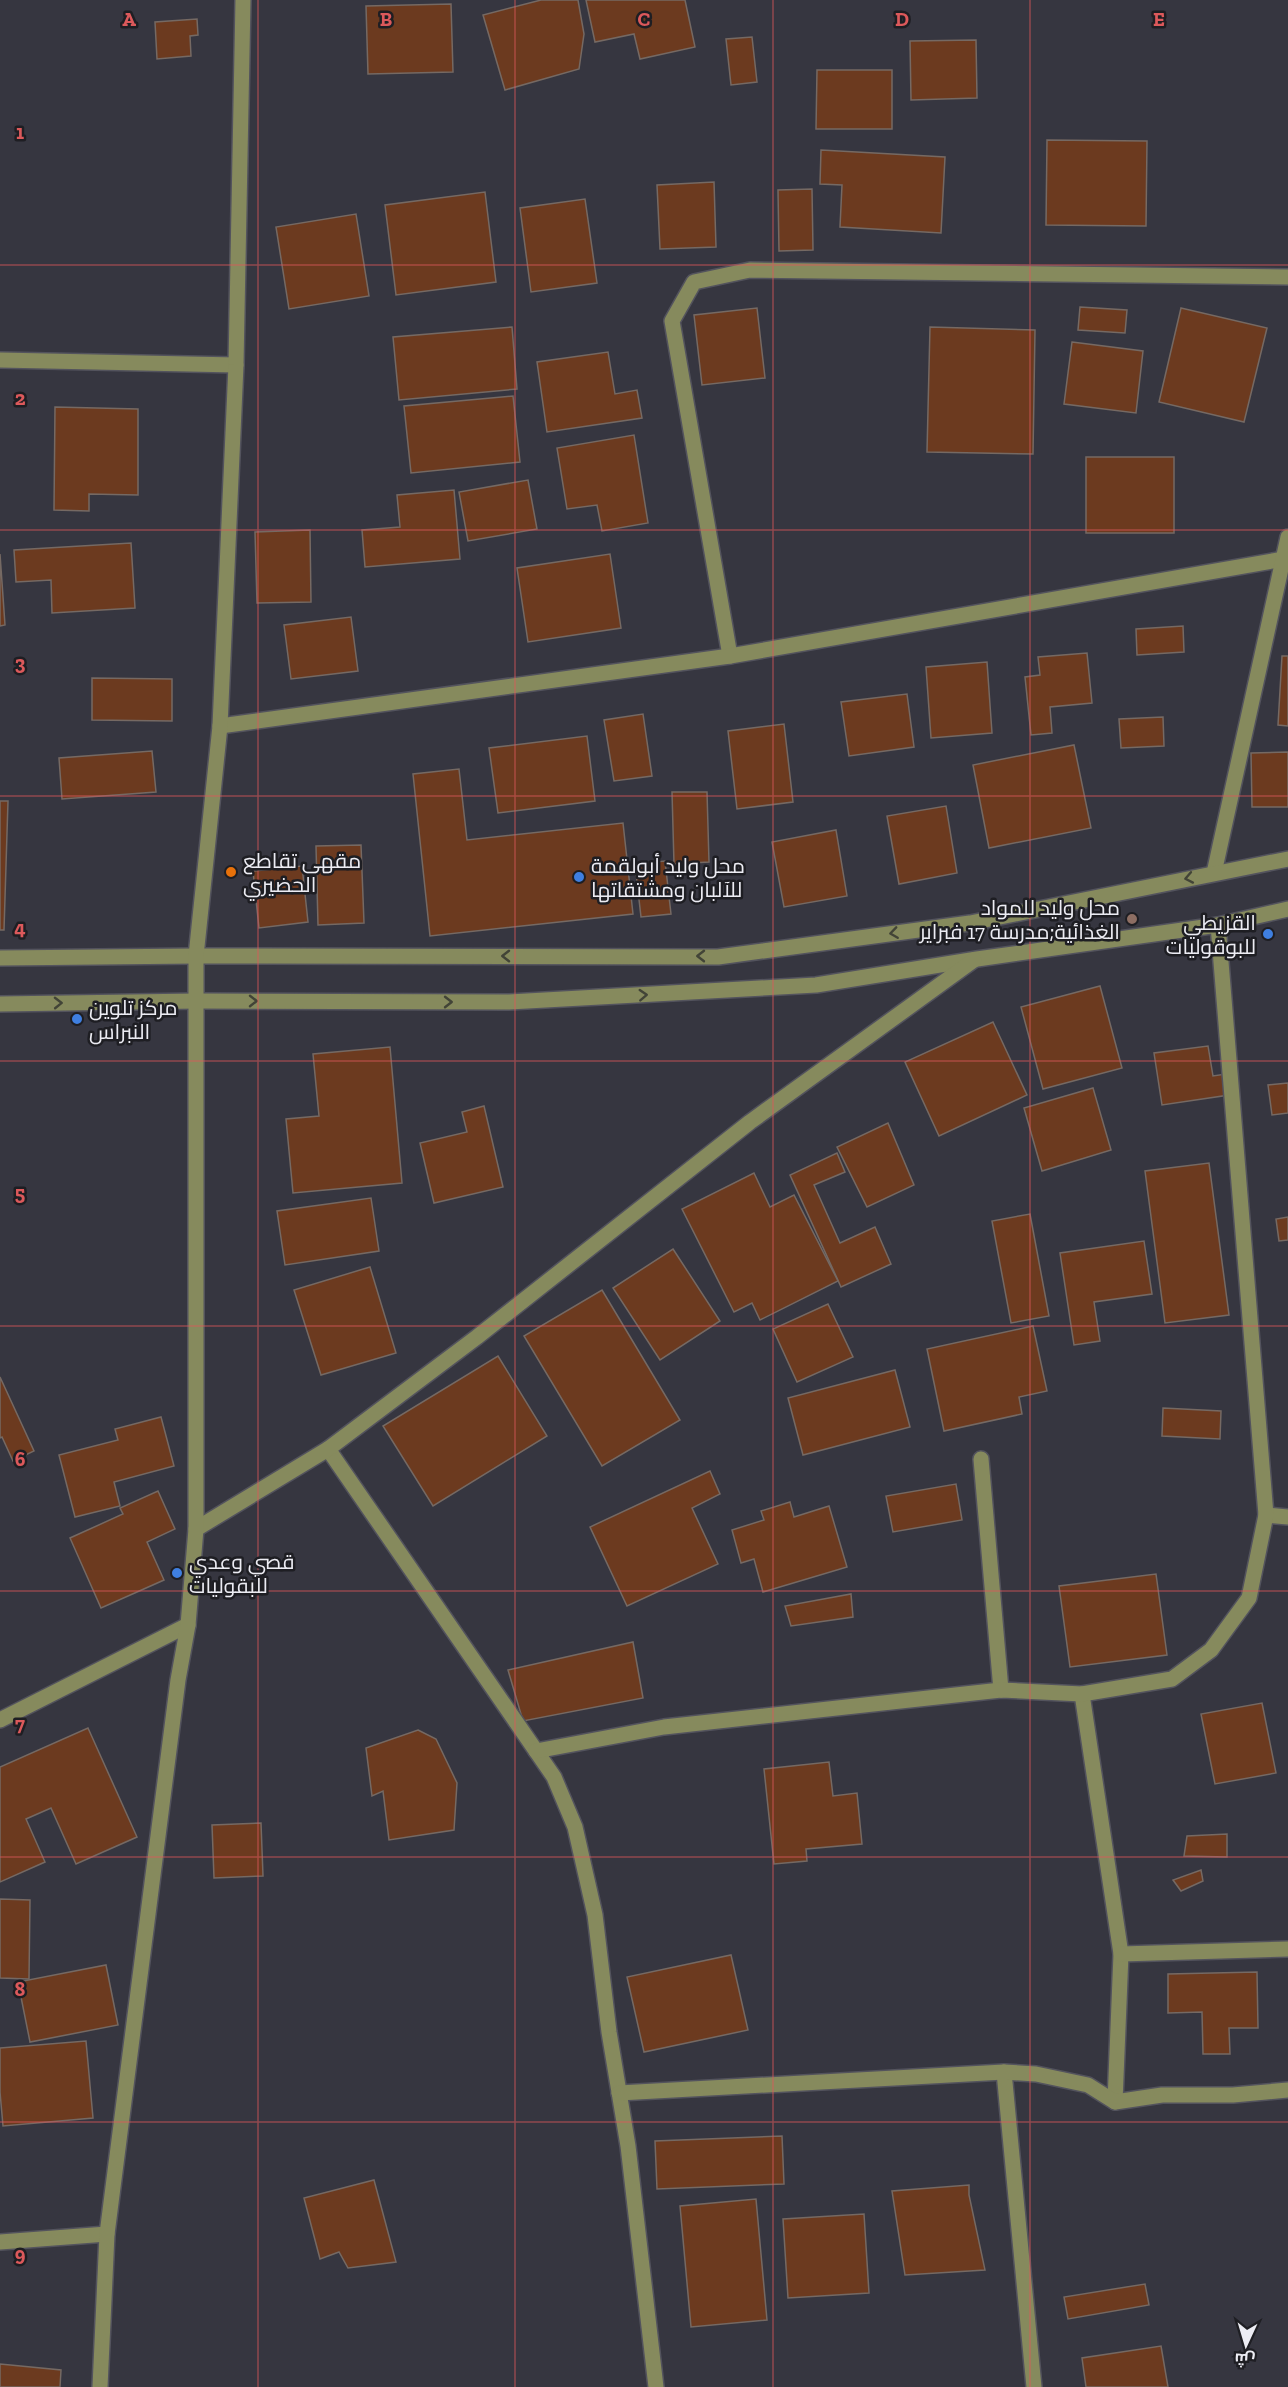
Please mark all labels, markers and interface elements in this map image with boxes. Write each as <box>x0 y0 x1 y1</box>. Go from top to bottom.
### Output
text: A <box>122 7 136 31</box>
text: B <box>380 7 392 31</box>
text: C <box>638 7 651 31</box>
text: D <box>895 7 909 31</box>
text: E <box>1153 7 1165 31</box>
text: 1 <box>16 120 24 144</box>
text: 2 <box>15 386 26 410</box>
text: 3 <box>15 651 26 675</box>
place label: مقهى تقاطع الحضيري <box>243 848 361 901</box>
place label: محل وليد أبولقمة للآلبان ومشتقاتها <box>591 853 745 903</box>
marker: مقهى تقاطع الحضيري <box>224 865 238 879</box>
marker: محل وليد أبولقمة للآلبان ومشتقاتها <box>572 870 586 884</box>
one-way arrow <box>1185 871 1195 884</box>
place label: محل وليد للمواد الغذائية;مدرسة 17 فبراير <box>919 895 1120 944</box>
place label: القزيطي للبوقوليات <box>1166 910 1256 959</box>
marker: محل وليد للمواد الغذائية;مدرسة 17 فبراير <box>1125 912 1139 926</box>
text: 4 <box>14 916 26 940</box>
one-way arrow <box>890 926 899 938</box>
marker: القزيطي للبوقوليات <box>1261 927 1275 941</box>
one-way arrow <box>501 950 510 962</box>
one-way arrow <box>696 950 705 963</box>
one-way arrow <box>639 988 648 1001</box>
place label: مركز تلوين النبراس <box>89 995 177 1045</box>
one-way arrow <box>249 995 258 1007</box>
one-way arrow <box>444 996 453 1008</box>
one-way arrow <box>54 997 63 1009</box>
marker: مركز تلوين النبراس <box>70 1012 84 1026</box>
text: 5 <box>15 1181 25 1205</box>
text: 6 <box>15 1447 26 1471</box>
place label: قصي وعدي للبقوليات <box>189 1549 295 1598</box>
marker: قصي وعدي للبقوليات <box>170 1566 184 1580</box>
text: 7 <box>15 1712 25 1736</box>
text: 8 <box>15 1977 26 2001</box>
text: 9 <box>15 2242 26 2266</box>
north arrow <box>1216 2315 1276 2375</box>
text: ش <box>1234 2349 1256 2370</box>

